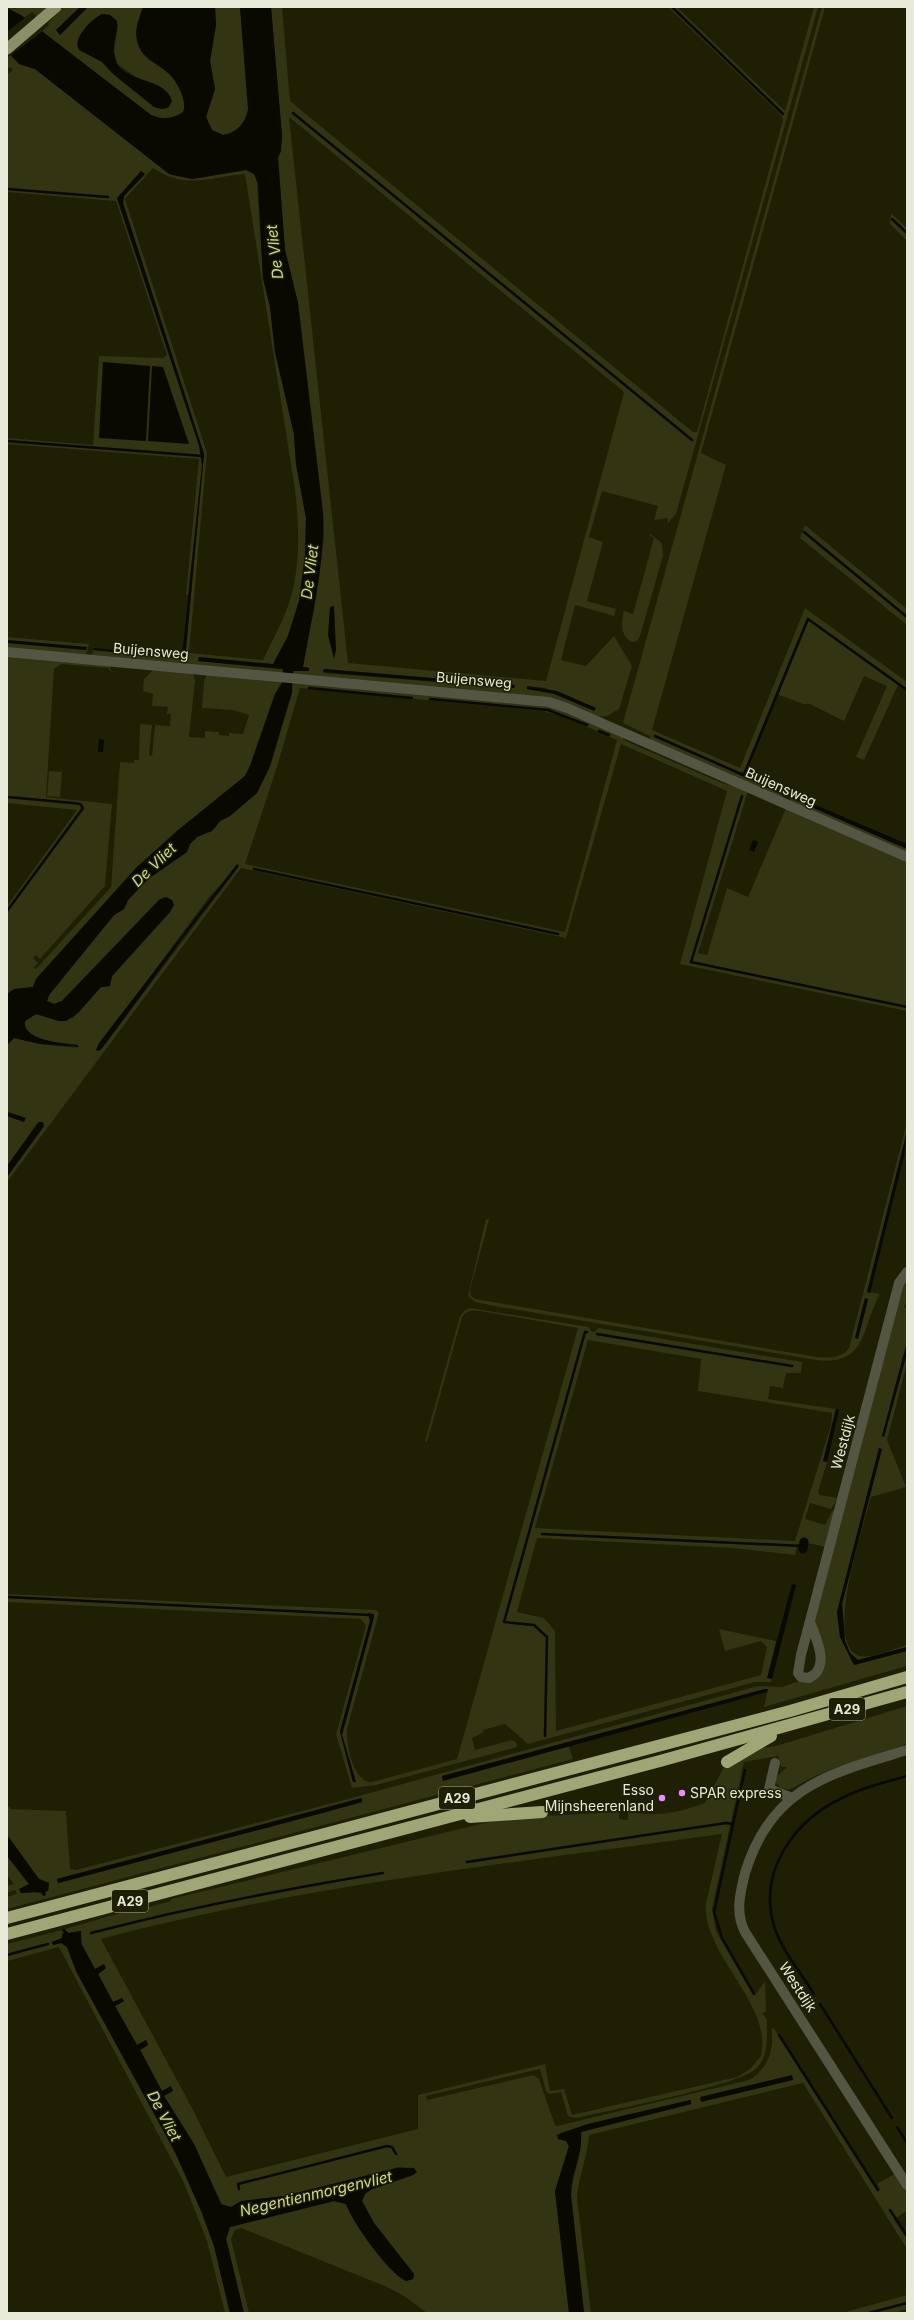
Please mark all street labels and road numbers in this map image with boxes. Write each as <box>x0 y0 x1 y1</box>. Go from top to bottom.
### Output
street label: Buijensweg <box>112 639 190 662</box>
street label: Buijensweg <box>435 668 513 691</box>
street label: Buijensweg <box>743 763 819 810</box>
street label: Westdijk <box>827 1412 858 1471</box>
road number: A29 <box>829 1698 865 1720</box>
road number: A29 <box>439 1787 475 1809</box>
road number: A29 <box>112 1890 148 1912</box>
street label: Westdijk <box>776 1959 821 2015</box>

